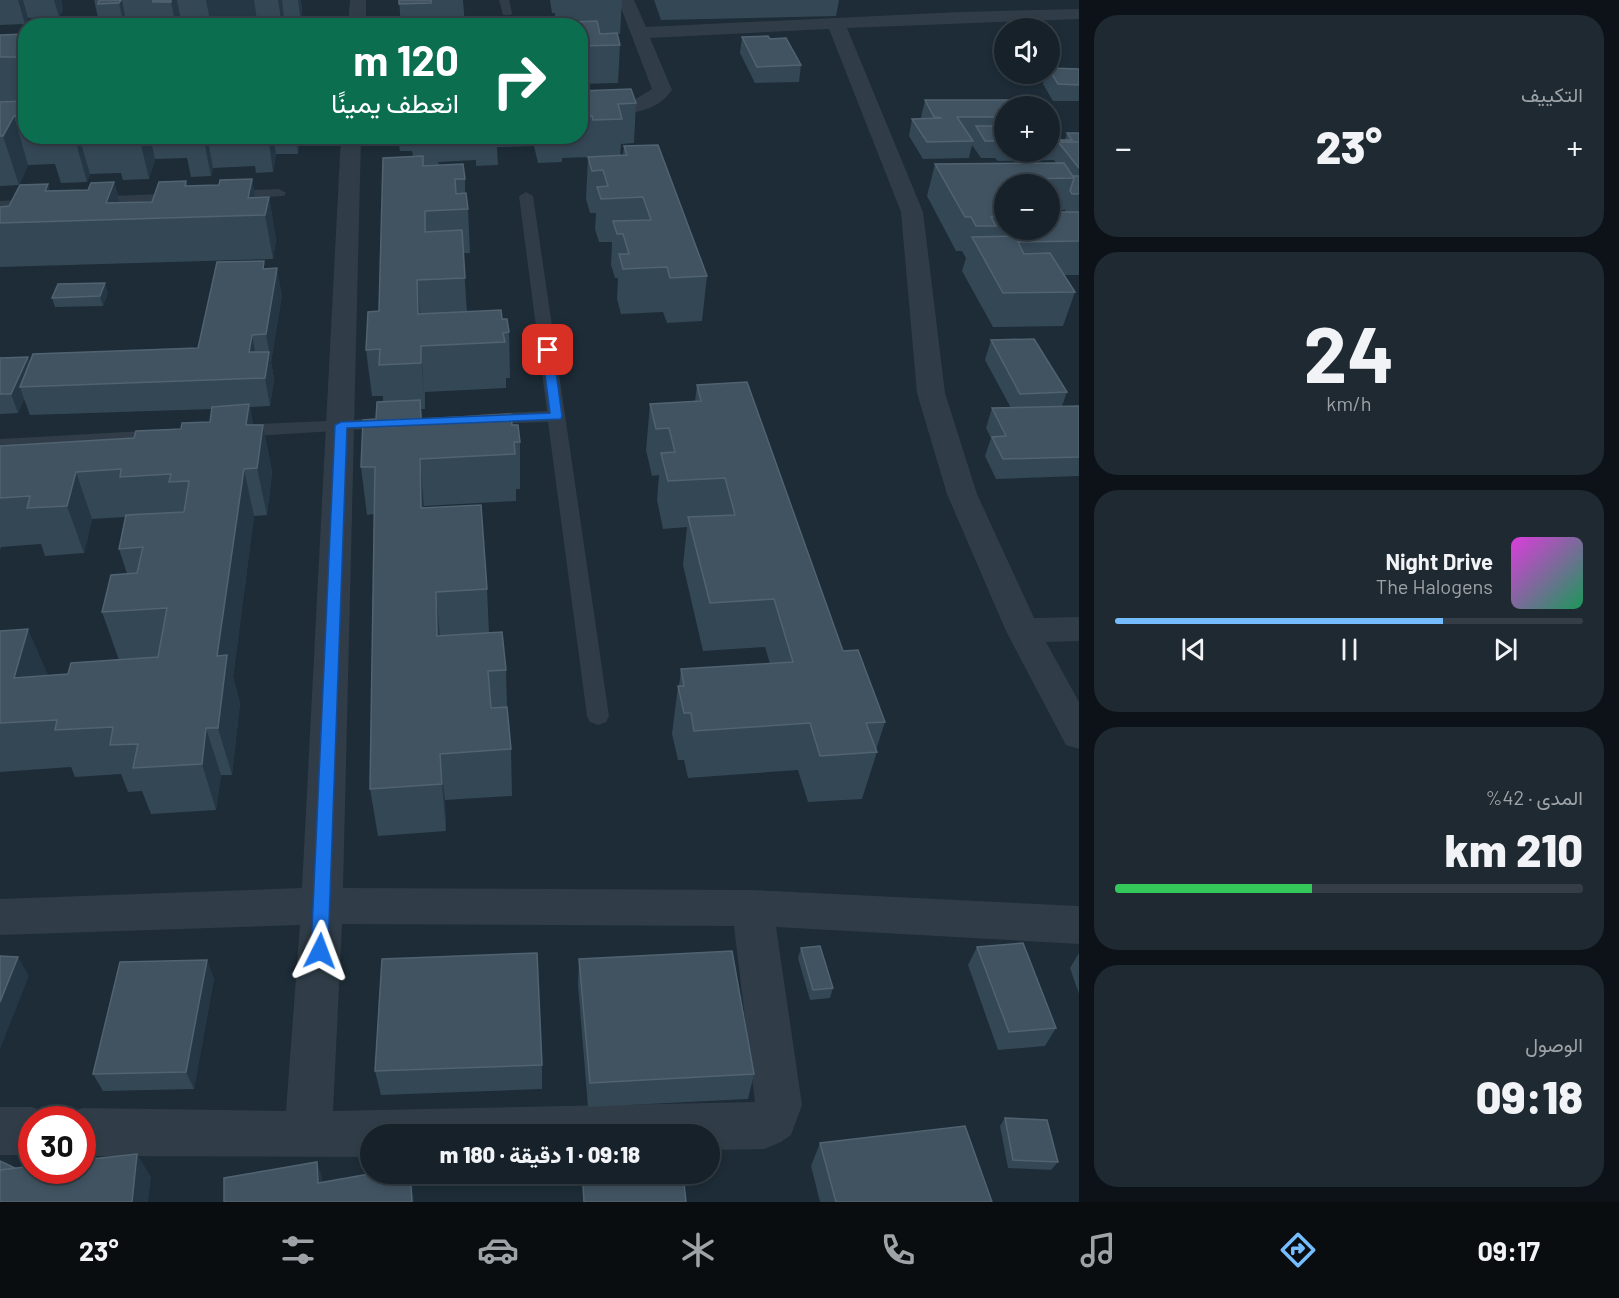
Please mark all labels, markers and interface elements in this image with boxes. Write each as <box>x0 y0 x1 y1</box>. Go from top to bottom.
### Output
map controls <box>994 18 1060 240</box>
button: sound <box>994 18 1060 84</box>
text: 120 m <box>353 34 459 84</box>
icon: right <box>480 42 558 120</box>
text: التكييف <box>1521 82 1583 106</box>
text: انعطف يمينًا <box>331 86 459 118</box>
button: + <box>994 96 1060 162</box>
text: 23° <box>1316 119 1382 173</box>
text: − <box>1115 127 1132 167</box>
text: + <box>1566 127 1583 167</box>
button: − <box>994 174 1060 240</box>
text: 24 <box>1304 305 1394 399</box>
pin <box>522 324 573 375</box>
icon: arrive <box>531 333 564 366</box>
text: km/h <box>1326 391 1372 415</box>
text: Night Drive <box>1385 548 1493 574</box>
text: The Halogens <box>1376 574 1493 598</box>
icon: previous <box>1177 633 1210 666</box>
icon: pause <box>1333 633 1366 666</box>
icon: next <box>1489 633 1522 666</box>
text: المدى · 42% <box>1485 785 1583 809</box>
text: 210 km <box>1445 822 1583 876</box>
position arrow <box>288 919 352 983</box>
text: الوصول <box>1525 1032 1583 1056</box>
text: 09:18 <box>1476 1069 1583 1123</box>
speed limit sign: 30 <box>18 1106 96 1184</box>
text: 09:18 · 1 دقيقة · 180 m <box>440 1141 640 1167</box>
icon: filters <box>277 1229 319 1271</box>
icon: car <box>477 1229 519 1271</box>
icon: climate <box>677 1229 719 1271</box>
icon: phone <box>877 1229 919 1271</box>
icon: music <box>1077 1229 1119 1271</box>
icon: directions <box>1277 1229 1319 1271</box>
text: 23° <box>79 1234 119 1266</box>
text: 09:17 <box>1477 1234 1540 1266</box>

